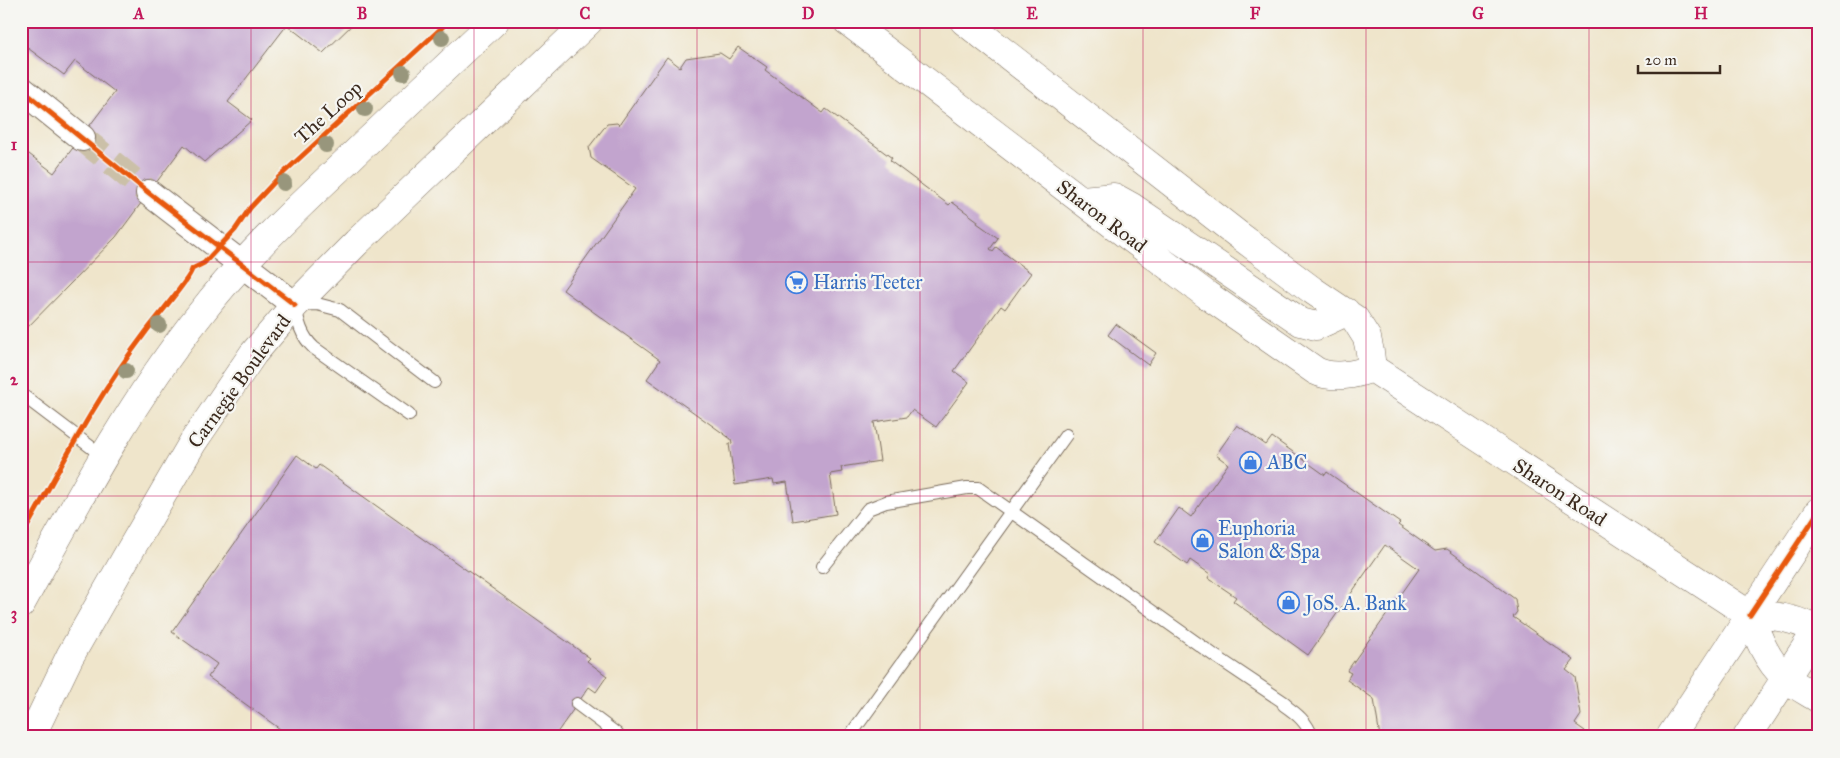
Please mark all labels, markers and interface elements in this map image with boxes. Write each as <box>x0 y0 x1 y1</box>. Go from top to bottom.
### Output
text: A <box>133 4 145 23</box>
text: B <box>357 4 367 23</box>
text: C <box>580 4 591 23</box>
text: D <box>802 4 815 23</box>
text: E <box>1026 4 1038 23</box>
text: F <box>1250 4 1261 23</box>
text: G <box>1472 4 1484 23</box>
text: H <box>1694 4 1708 23</box>
scale bar <box>1638 42 1720 74</box>
text: 20 m <box>1645 51 1677 69</box>
street label: The Loop <box>289 75 367 149</box>
text: 1 <box>11 135 18 154</box>
street label: Sharon Road <box>1052 174 1152 258</box>
supermarket icon: Harris Teeter <box>785 270 809 294</box>
place label: Harris Teeter <box>813 270 923 294</box>
street label: Carnegie Boulevard <box>182 310 296 453</box>
text: 2 <box>10 370 19 389</box>
shop icon: ABC <box>1239 450 1263 474</box>
place label: ABC <box>1266 450 1307 474</box>
street label: Sharon Road <box>1509 453 1611 531</box>
place label: Euphoria Salon & Spa <box>1218 516 1320 563</box>
shop icon: Euphoria Salon & Spa <box>1190 528 1214 552</box>
shop icon: JoS. A. Bank <box>1277 591 1301 615</box>
place label: JoS. A. Bank <box>1303 591 1407 616</box>
text: 3 <box>11 604 17 624</box>

